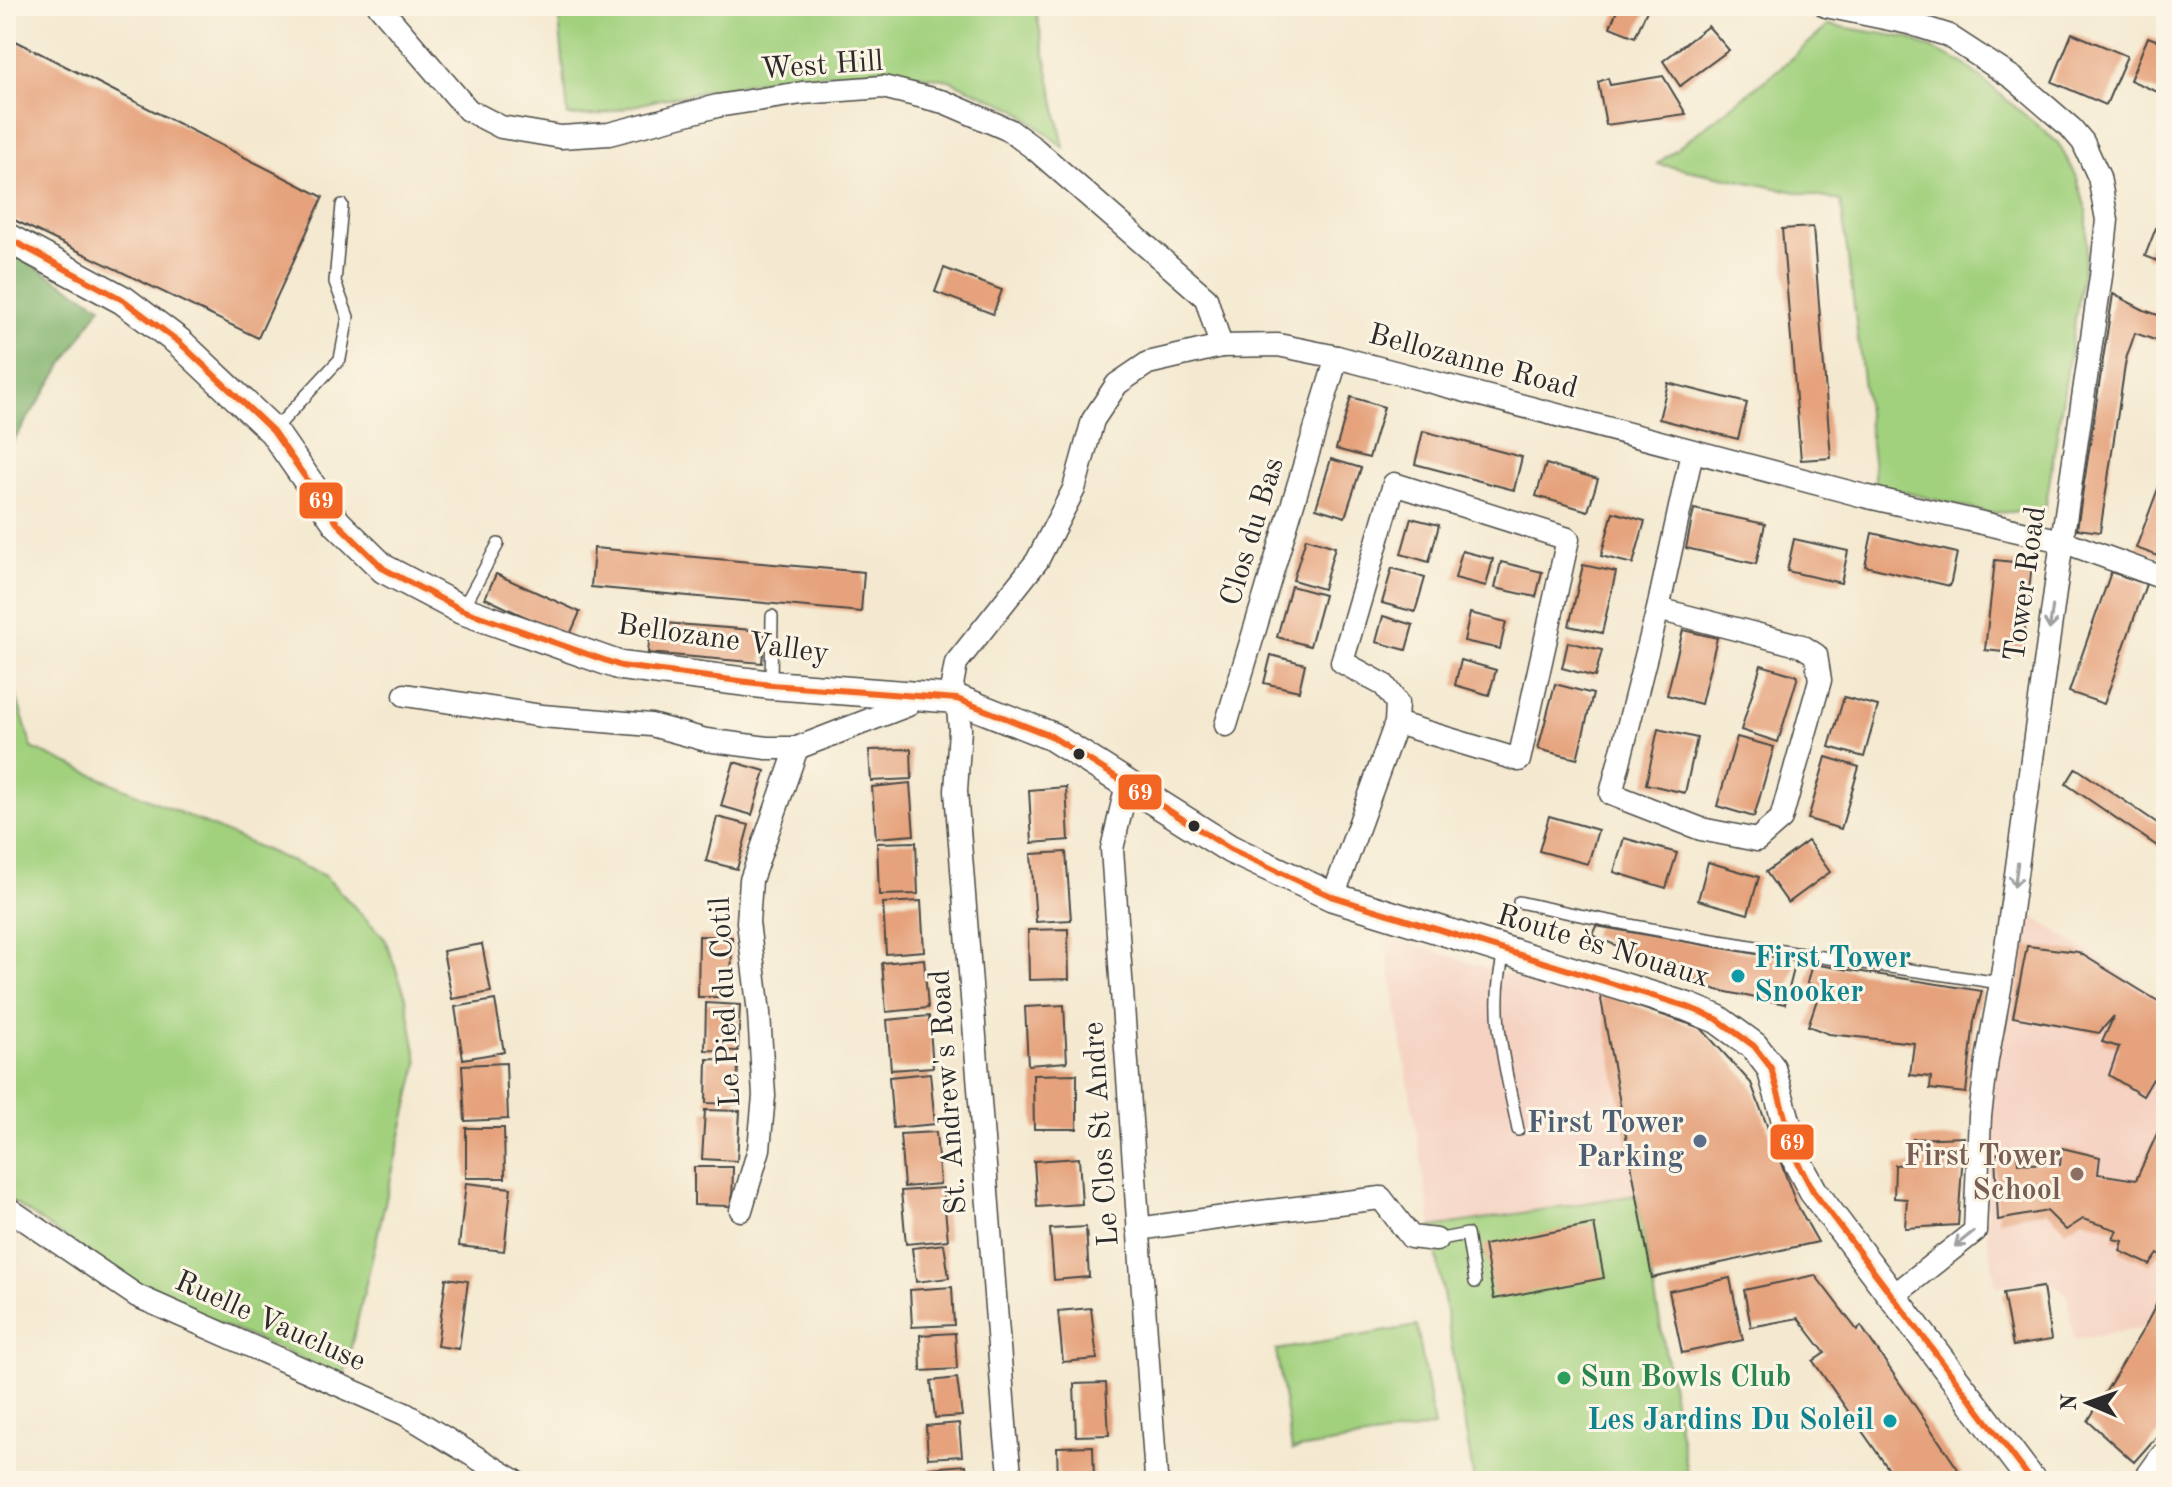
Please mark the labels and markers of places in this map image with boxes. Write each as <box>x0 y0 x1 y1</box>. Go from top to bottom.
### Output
unlabelled marker <box>1071 746 1087 762</box>
unlabelled marker <box>1186 818 1202 834</box>
place label: First Tower Snooker <box>1754 944 1911 1008</box>
marker: First Tower Snooker <box>1729 967 1747 985</box>
place label: First Tower Parking <box>1527 1109 1684 1173</box>
marker: First Tower Parking <box>1691 1132 1709 1150</box>
place label: First Tower School <box>1904 1142 2061 1206</box>
marker: First Tower School <box>2068 1165 2086 1183</box>
place label: Sun Bowls Club <box>1580 1363 1791 1393</box>
marker: Sun Bowls Club <box>1555 1369 1573 1387</box>
place label: Les Jardins Du Soleil <box>1587 1406 1874 1436</box>
marker: Les Jardins Du Soleil <box>1881 1412 1899 1430</box>

